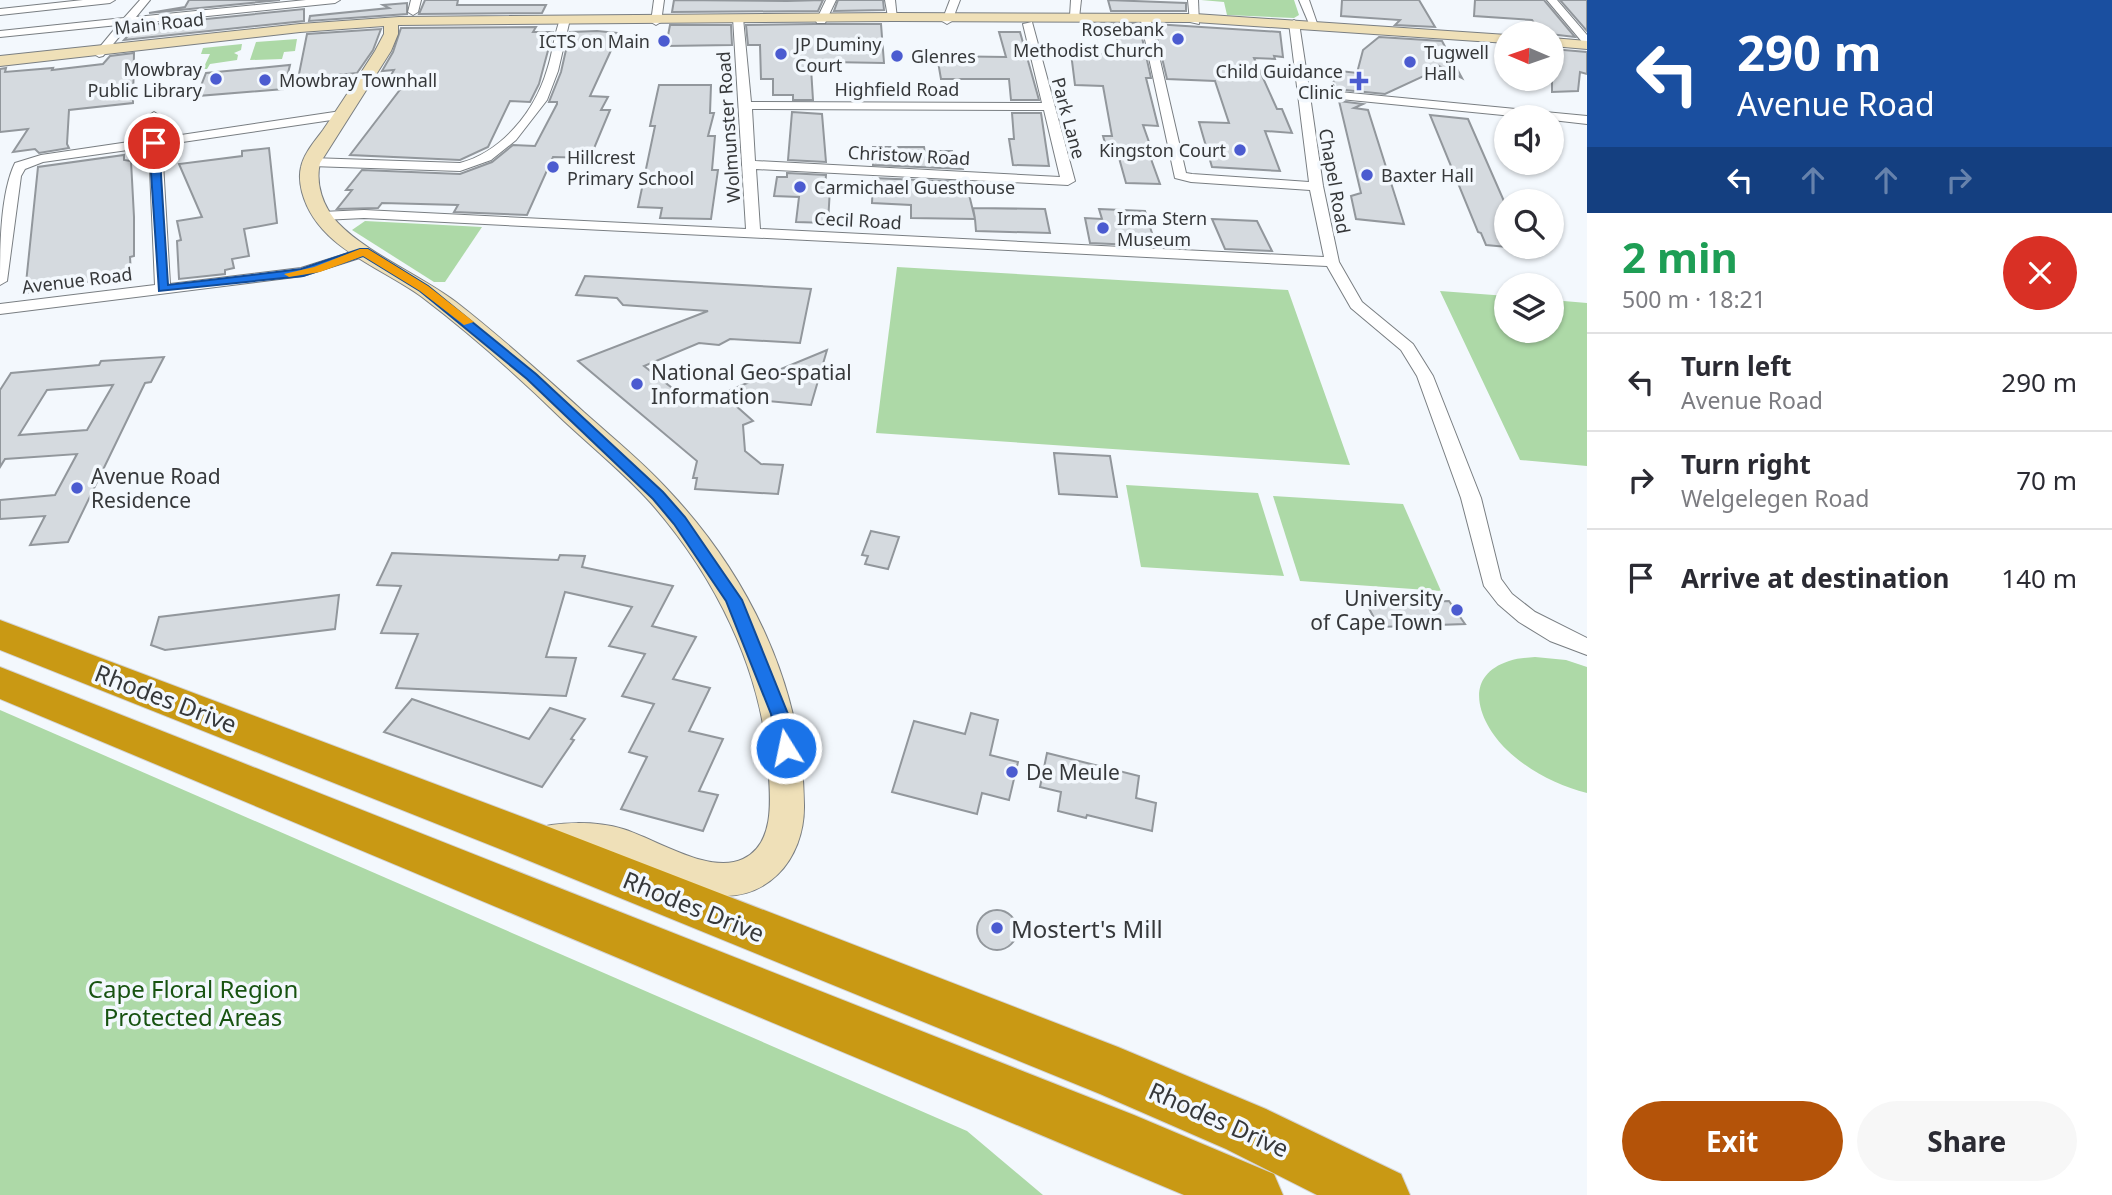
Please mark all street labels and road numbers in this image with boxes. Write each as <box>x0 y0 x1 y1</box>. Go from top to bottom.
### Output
street label: Main Road <box>113 6 205 40</box>
street label: Wolmunster Road <box>711 51 745 203</box>
street label: Park Lane <box>1047 75 1091 161</box>
street label: Highfield Road <box>835 77 959 101</box>
street label: Chapel Road <box>1314 127 1356 235</box>
street label: Christow Road <box>847 140 971 170</box>
street label: Cecil Road <box>814 206 902 234</box>
street label: Avenue Road <box>20 261 134 299</box>
street label: Rhodes Drive <box>90 656 242 740</box>
street label: Rhodes Drive <box>618 863 770 949</box>
street label: Rhodes Drive <box>1144 1073 1294 1165</box>

